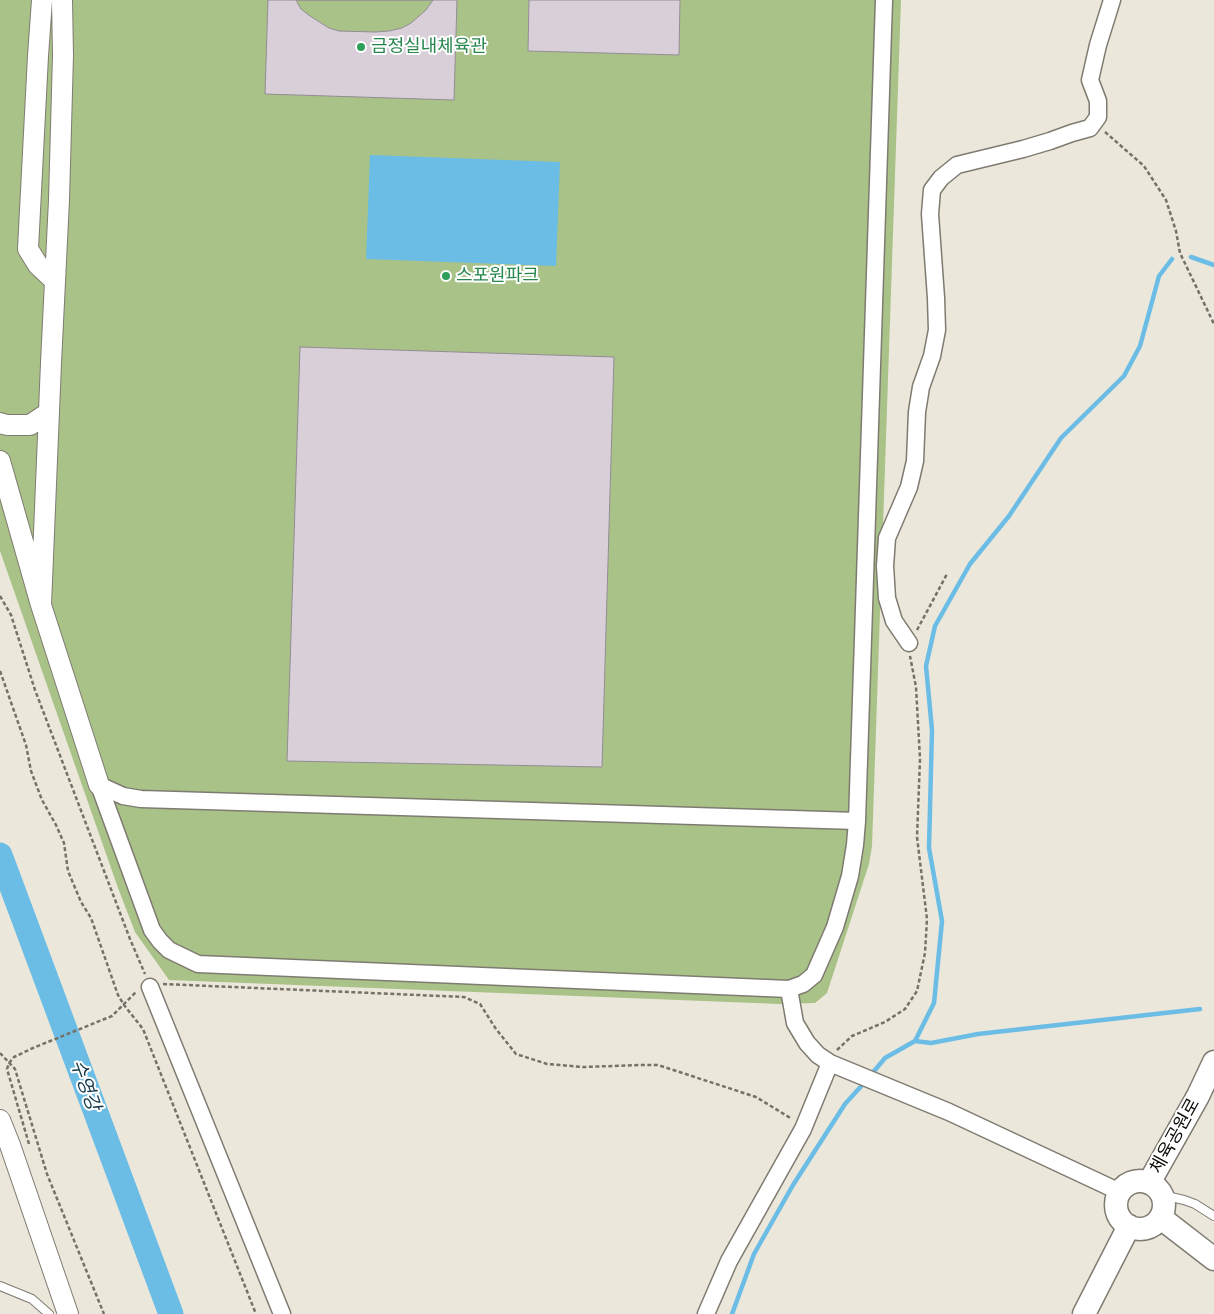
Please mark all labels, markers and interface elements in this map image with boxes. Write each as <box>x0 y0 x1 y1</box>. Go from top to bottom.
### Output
place label: 금정실내체육관 <box>371 36 487 58</box>
marker: 금정실내체육관 <box>355 41 367 53</box>
place label: 스포원파크 <box>456 265 539 287</box>
marker: 스포원파크 <box>440 270 452 282</box>
water label: 수영강 <box>65 1056 105 1114</box>
street label: 체육공원로 <box>1145 1095 1205 1177</box>

